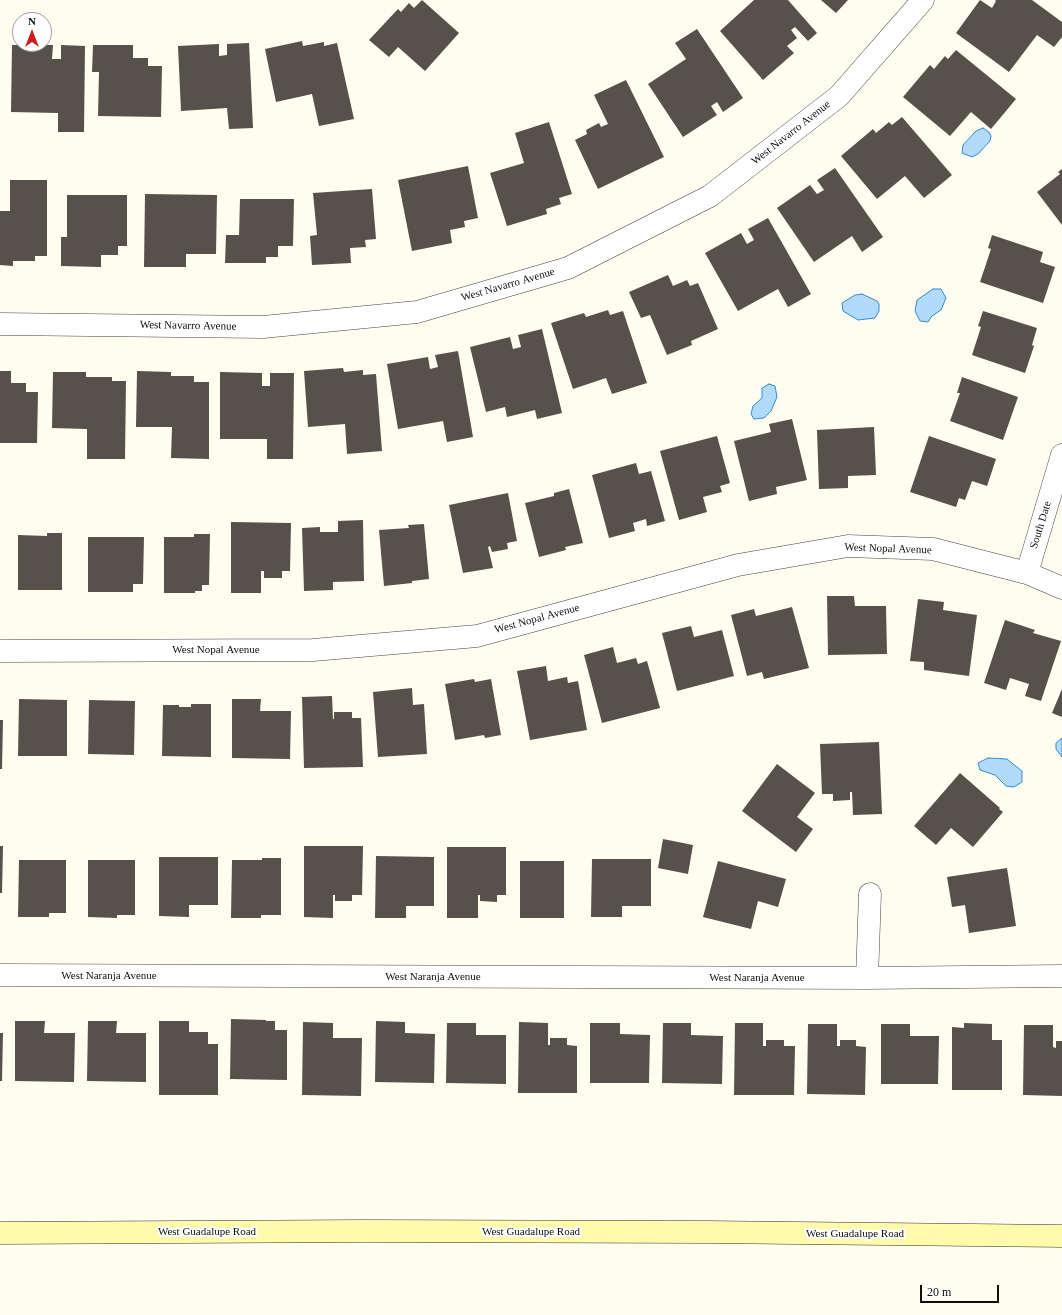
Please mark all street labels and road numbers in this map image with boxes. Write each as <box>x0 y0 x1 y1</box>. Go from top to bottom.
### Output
street label: West Navarro Avenue <box>749 98 833 168</box>
street label: West Navarro Avenue <box>460 265 556 305</box>
street label: West Navarro Avenue <box>140 319 236 333</box>
street label: South Date <box>1027 500 1055 550</box>
street label: West Nopal Avenue <box>844 541 932 557</box>
street label: West Nopal Avenue <box>493 601 581 637</box>
street label: West Nopal Avenue <box>172 643 260 657</box>
street label: West Naranja Avenue <box>61 969 157 983</box>
street label: West Naranja Avenue <box>385 970 481 984</box>
street label: West Naranja Avenue <box>709 971 805 985</box>
street label: West Guadalupe Road <box>158 1225 256 1239</box>
street label: West Guadalupe Road <box>482 1225 580 1239</box>
street label: West Guadalupe Road <box>806 1227 904 1241</box>

